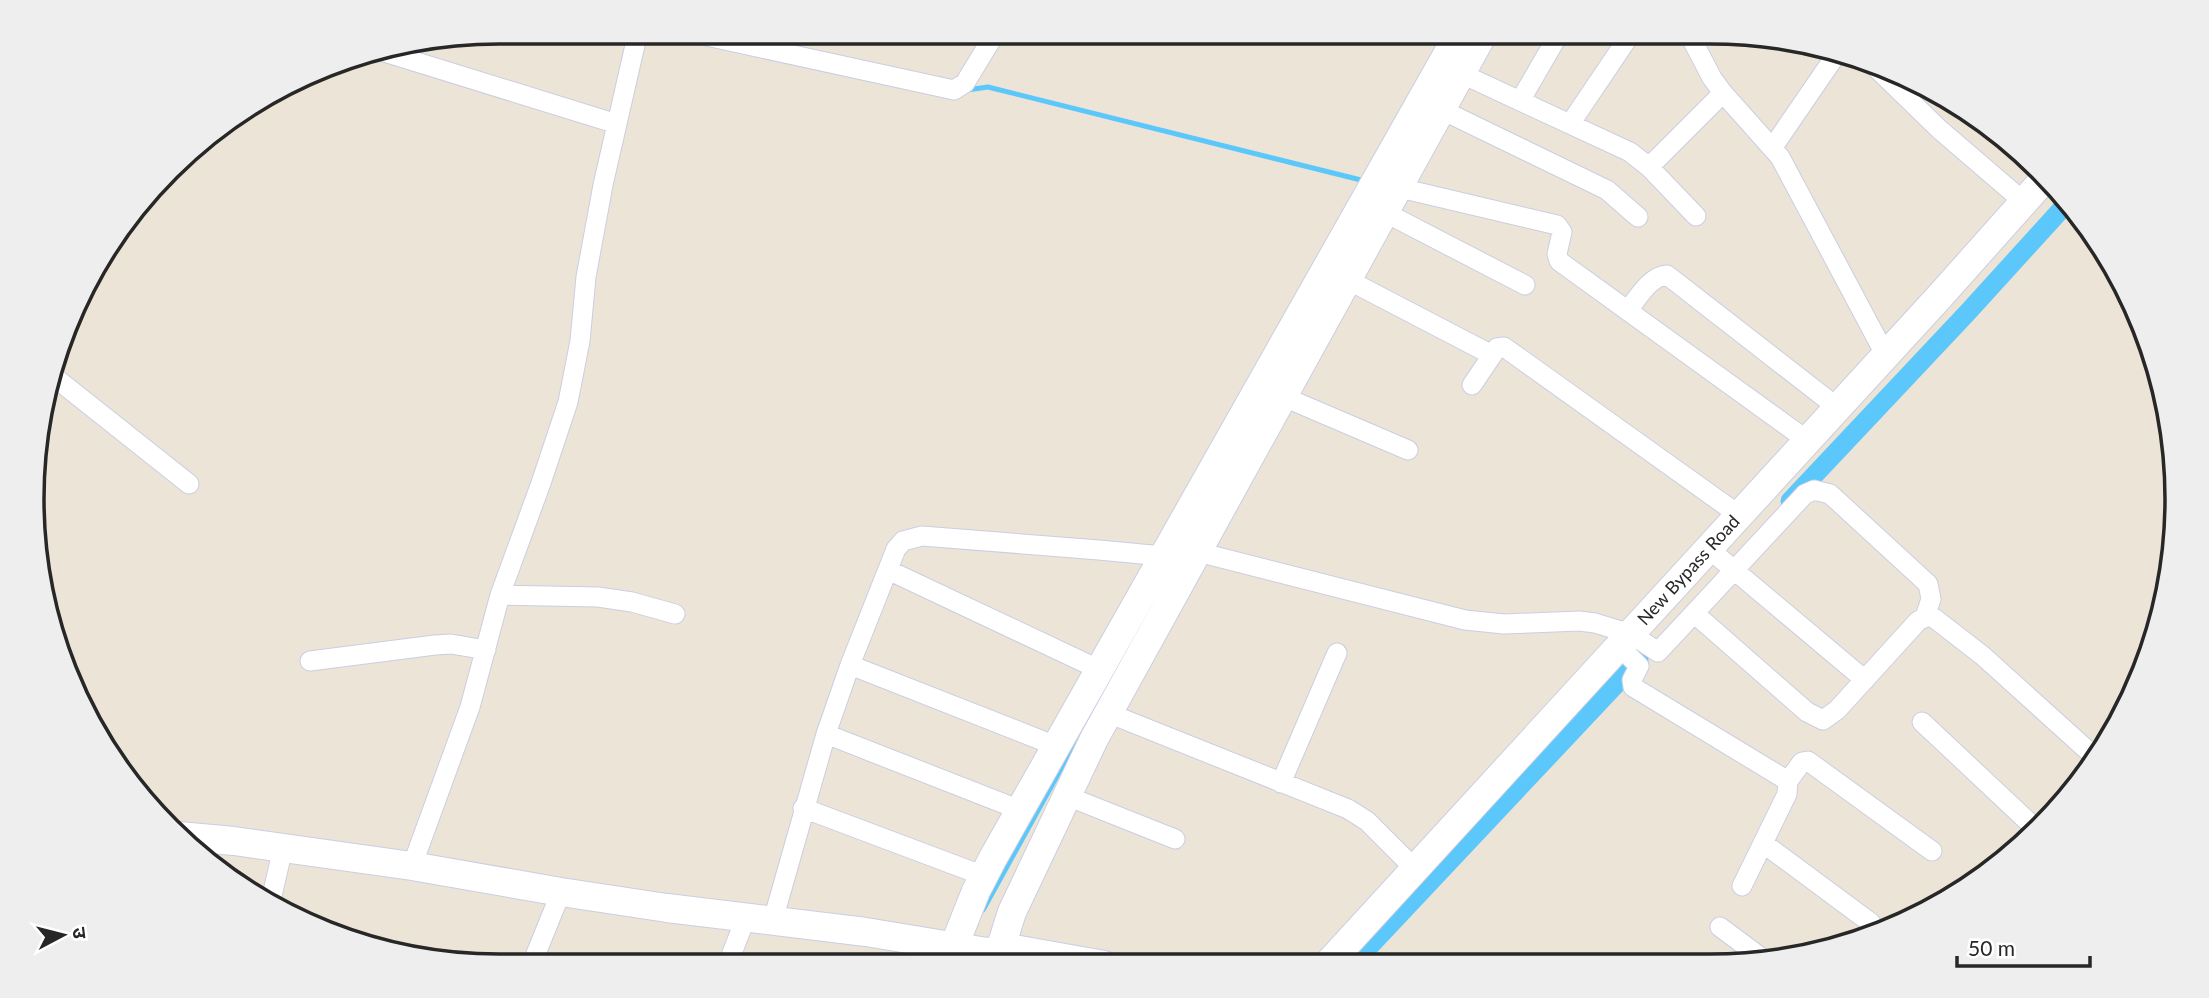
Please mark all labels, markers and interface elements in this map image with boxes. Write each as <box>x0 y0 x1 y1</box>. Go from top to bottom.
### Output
street label: New Bypass Road <box>1632 510 1744 629</box>
north arrow <box>28 900 98 970</box>
scale bar <box>1957 925 2090 969</box>
text: उ <box>68 926 93 941</box>
text: 50 m <box>1968 935 2015 960</box>

